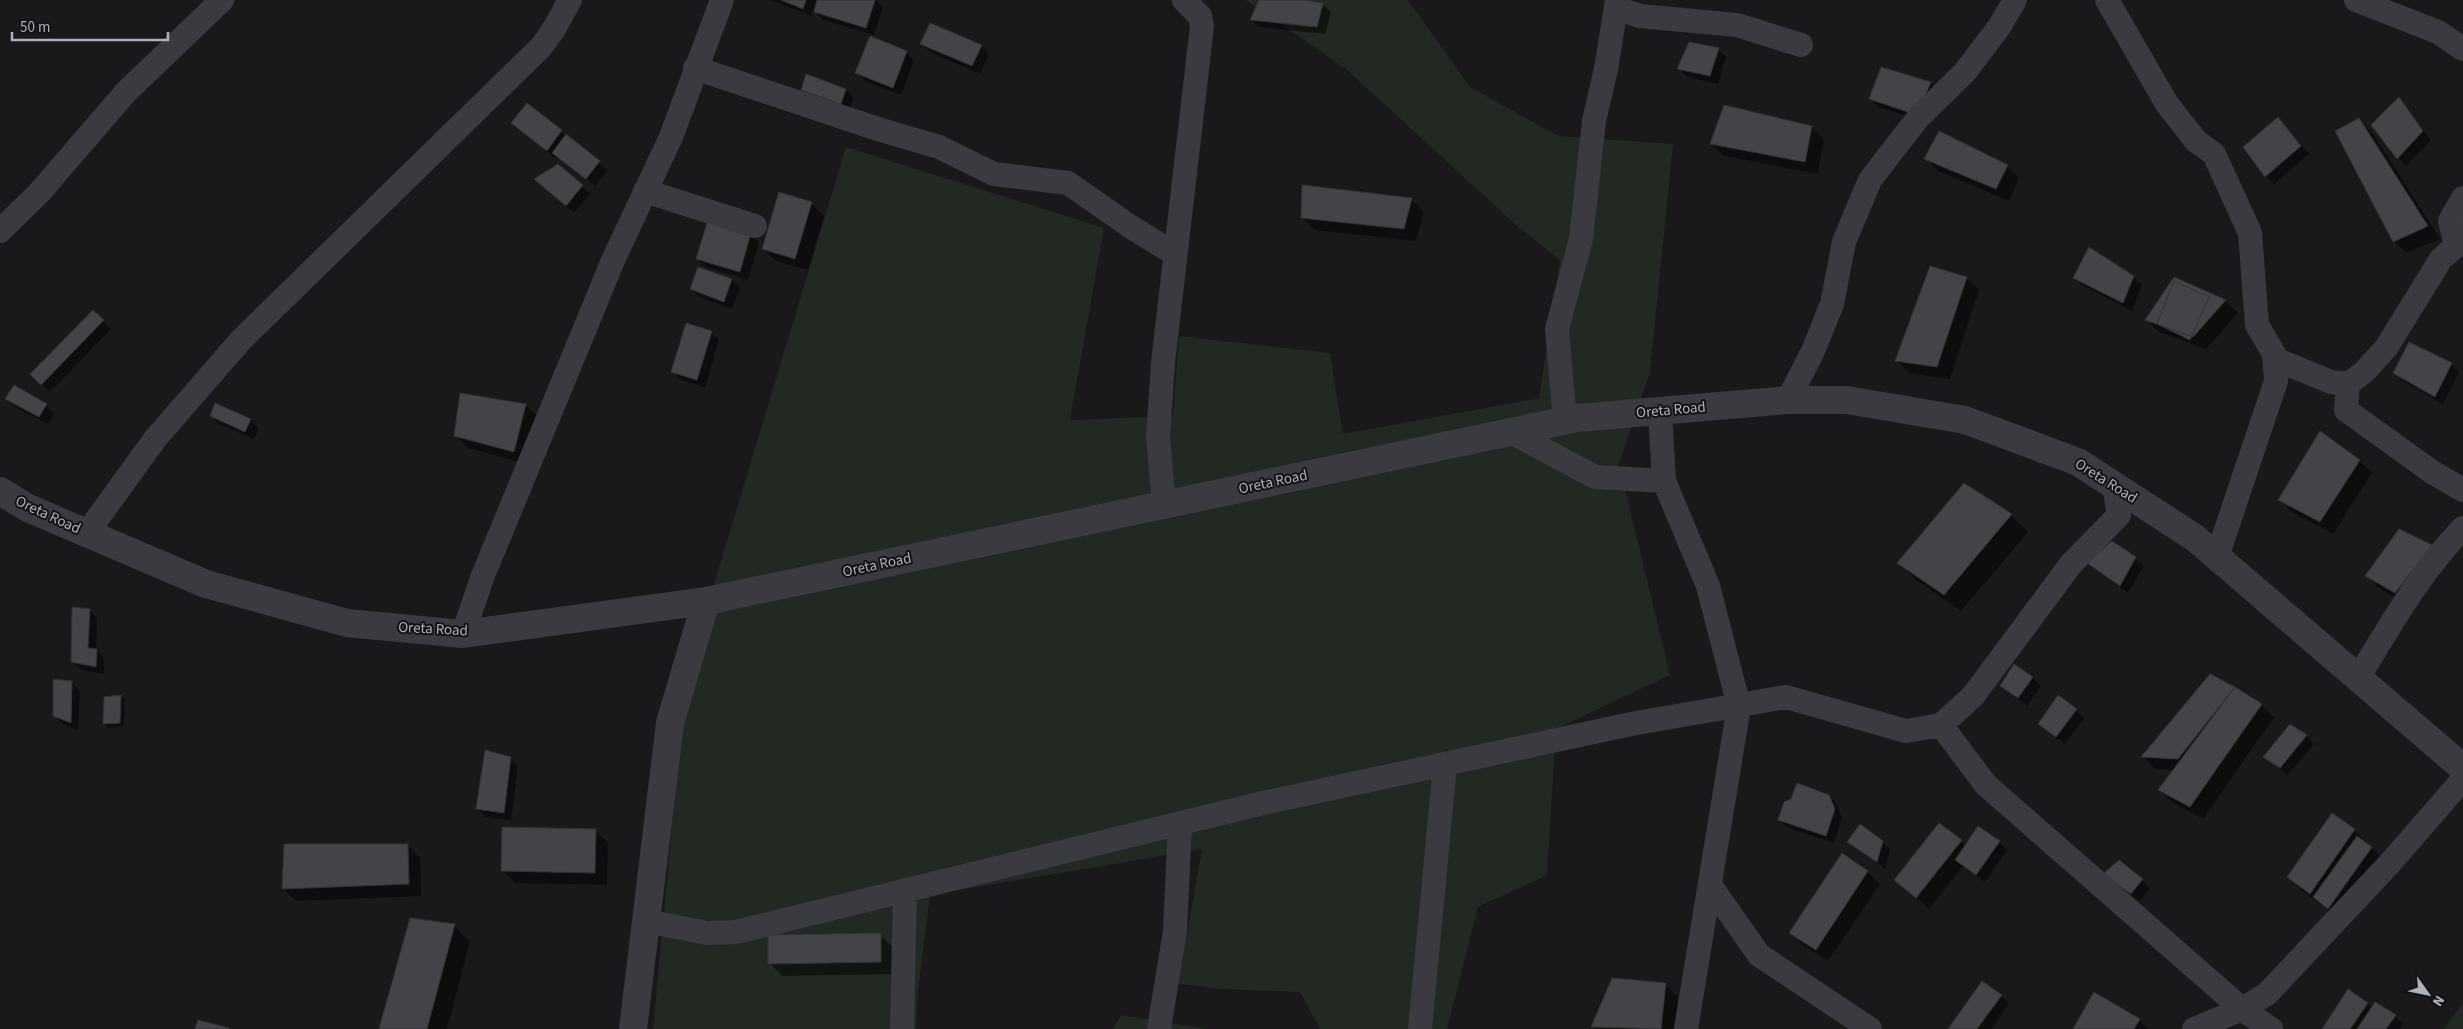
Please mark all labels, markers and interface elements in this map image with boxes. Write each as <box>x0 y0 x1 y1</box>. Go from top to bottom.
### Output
scale bar <box>12 10 169 42</box>
text: 50 m <box>20 17 50 38</box>
street label: Oreta Road <box>1635 396 1707 424</box>
street label: Oreta Road <box>2071 454 2141 508</box>
street label: Oreta Road <box>1237 464 1309 500</box>
street label: Oreta Road <box>12 491 84 539</box>
street label: Oreta Road <box>841 547 913 583</box>
street label: Oreta Road <box>398 617 468 641</box>
north arrow <box>2403 969 2453 1019</box>
text: N <box>2427 991 2449 1010</box>

